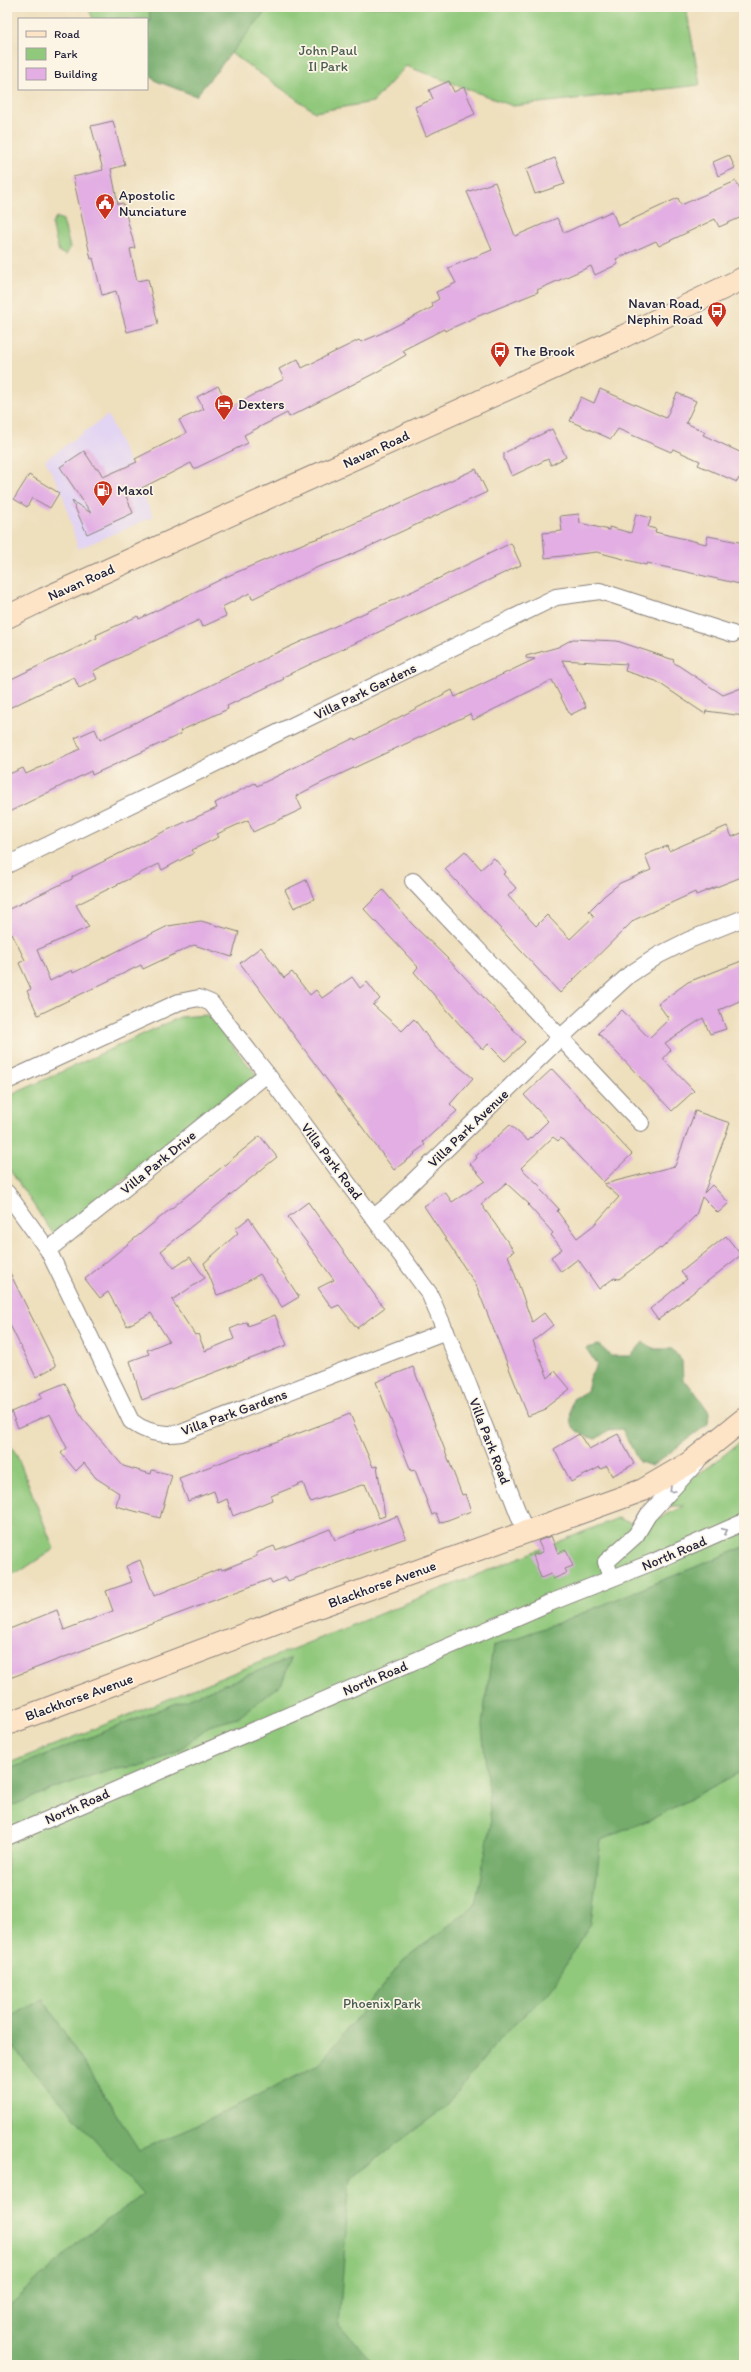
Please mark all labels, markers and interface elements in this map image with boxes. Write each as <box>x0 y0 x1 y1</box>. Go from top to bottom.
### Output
legend <box>18 18 148 90</box>
text: Road <box>54 27 80 41</box>
park label: John Paul II Park <box>299 42 357 75</box>
text: Park <box>54 47 78 61</box>
text: Building <box>54 67 98 81</box>
place label: Apostolic Nunciature <box>119 187 187 220</box>
public building icon: Apostolic Nunciature <box>94 192 116 220</box>
place label: Navan Road, Nephin Road <box>627 295 703 328</box>
bus stop icon: Navan Road, Nephin Road <box>706 300 728 328</box>
bus stop icon: The Brook <box>489 340 511 368</box>
place label: The Brook <box>514 343 576 360</box>
hotel icon: Dexters <box>213 393 235 421</box>
place label: Dexters <box>238 396 285 413</box>
street label: Navan Road <box>340 427 412 472</box>
fuel station icon: Maxol <box>92 479 114 507</box>
place label: Maxol <box>117 482 153 499</box>
street label: Navan Road <box>45 560 118 605</box>
street label: Villa Park Gardens <box>311 659 419 724</box>
street label: Villa Park Avenue <box>425 1085 512 1171</box>
street label: Villa Park Road <box>297 1120 366 1203</box>
street label: Villa Park Drive <box>117 1127 200 1198</box>
street label: Villa Park Gardens <box>179 1385 290 1440</box>
street label: Villa Park Road <box>465 1396 514 1487</box>
one-way arrow <box>669 1485 677 1493</box>
one-way arrow <box>721 1528 728 1536</box>
street label: North Road <box>639 1532 709 1575</box>
street label: Blackhorse Avenue <box>326 1557 439 1612</box>
street label: North Road <box>340 1657 410 1700</box>
street label: Blackhorse Avenue <box>23 1670 136 1725</box>
street label: North Road <box>42 1785 112 1828</box>
park label: Phoenix Park <box>343 1995 421 2012</box>

